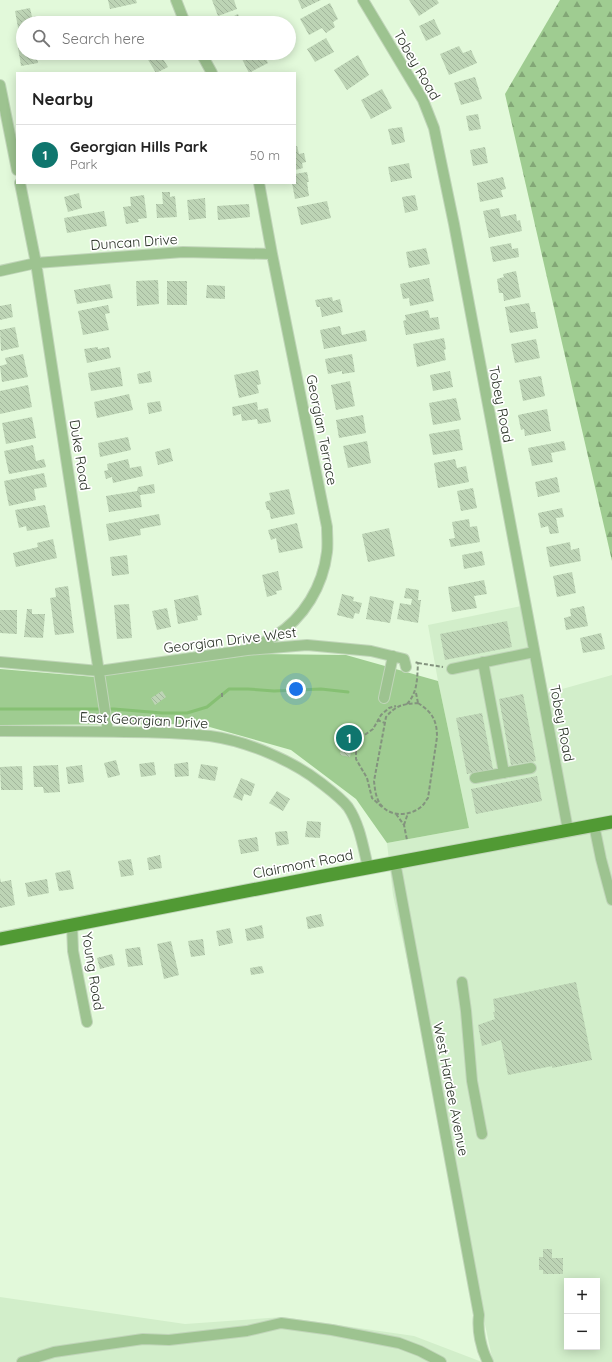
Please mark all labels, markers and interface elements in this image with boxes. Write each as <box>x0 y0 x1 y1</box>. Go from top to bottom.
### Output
search box <box>16 16 296 60</box>
icon: search <box>30 27 52 49</box>
street label: Tobey Road <box>390 27 444 103</box>
text: Search here <box>62 29 145 48</box>
text: Nearby <box>32 88 93 109</box>
text: Georgian Hills Park <box>70 137 208 156</box>
text: 1 <box>42 147 48 163</box>
text: 50 m <box>250 147 280 163</box>
text: Park <box>70 156 98 172</box>
street label: Duncan Drive <box>90 230 178 254</box>
street label: Tobey Road <box>485 364 517 444</box>
street label: Georgian Terrace <box>302 373 342 487</box>
street label: Duke Road <box>66 418 94 492</box>
street label: Georgian Drive West <box>163 623 298 657</box>
your location <box>286 679 306 699</box>
street label: Tobey Road <box>546 683 578 763</box>
street label: East Georgian Drive <box>79 708 209 732</box>
pin: 1 <box>336 723 362 753</box>
street label: Clairmont Road <box>251 845 355 883</box>
street label: Young Road <box>78 931 108 1011</box>
street label: West Hardee Avenue <box>429 1021 473 1158</box>
map controls <box>564 1278 600 1350</box>
button: + <box>564 1278 600 1314</box>
button: − <box>564 1314 600 1350</box>

